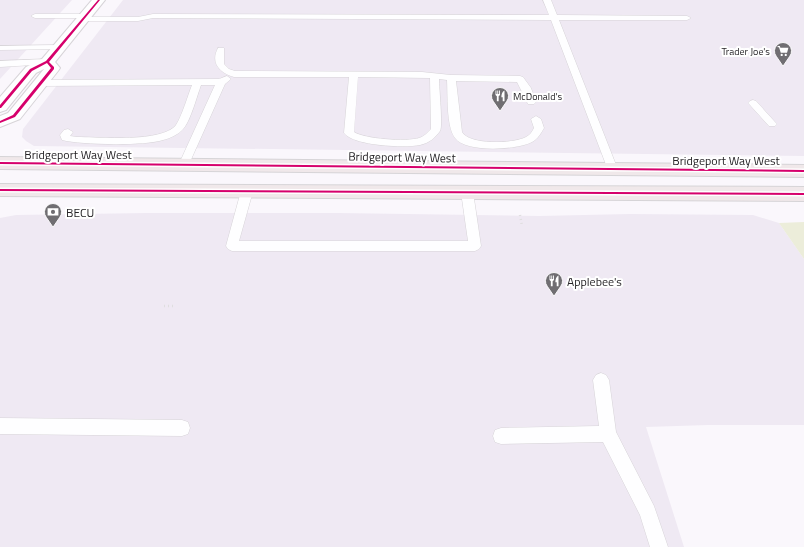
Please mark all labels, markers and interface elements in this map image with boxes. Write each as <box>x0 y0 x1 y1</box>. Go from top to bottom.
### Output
supermarket icon: Trader Joe's <box>773 41 793 66</box>
place label: Trader Joe's <box>721 44 770 59</box>
restaurant icon: McDonald's <box>490 86 510 111</box>
place label: McDonald's <box>513 89 562 104</box>
street label: Bridgeport Way West <box>24 145 133 164</box>
street label: Bridgeport Way West <box>348 147 457 167</box>
street label: Bridgeport Way West <box>672 151 781 170</box>
bank icon: BECU <box>43 202 63 227</box>
place label: BECU <box>66 203 94 222</box>
restaurant icon: Applebee's <box>544 271 564 296</box>
place label: Applebee's <box>567 272 622 291</box>

